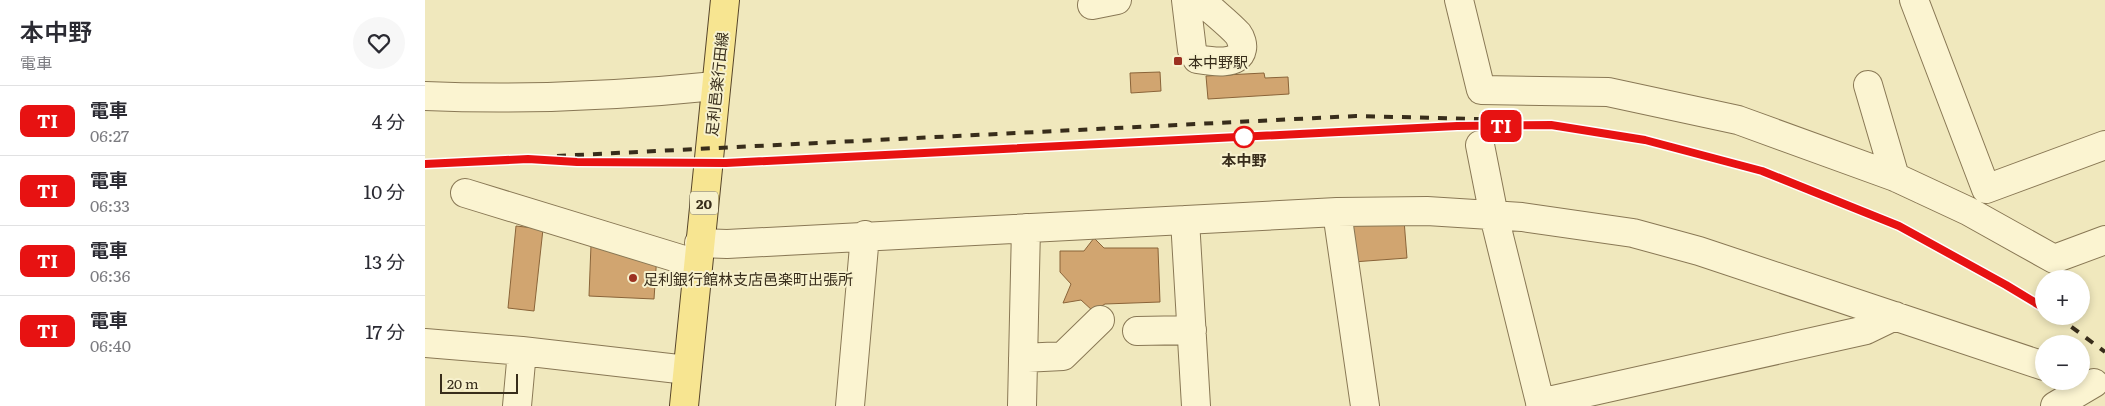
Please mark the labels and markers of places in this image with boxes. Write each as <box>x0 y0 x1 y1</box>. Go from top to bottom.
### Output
place label: 本中野駅 <box>1188 50 1248 73</box>
marker: 本中野駅 <box>1172 55 1184 67</box>
marker: 本中野 <box>1233 126 1255 148</box>
place label: 本中野 <box>1221 148 1267 171</box>
place label: 足利銀行館林支店邑楽町出張所 <box>643 267 853 290</box>
marker: 足利銀行館林支店邑楽町出張所 <box>627 272 639 284</box>

